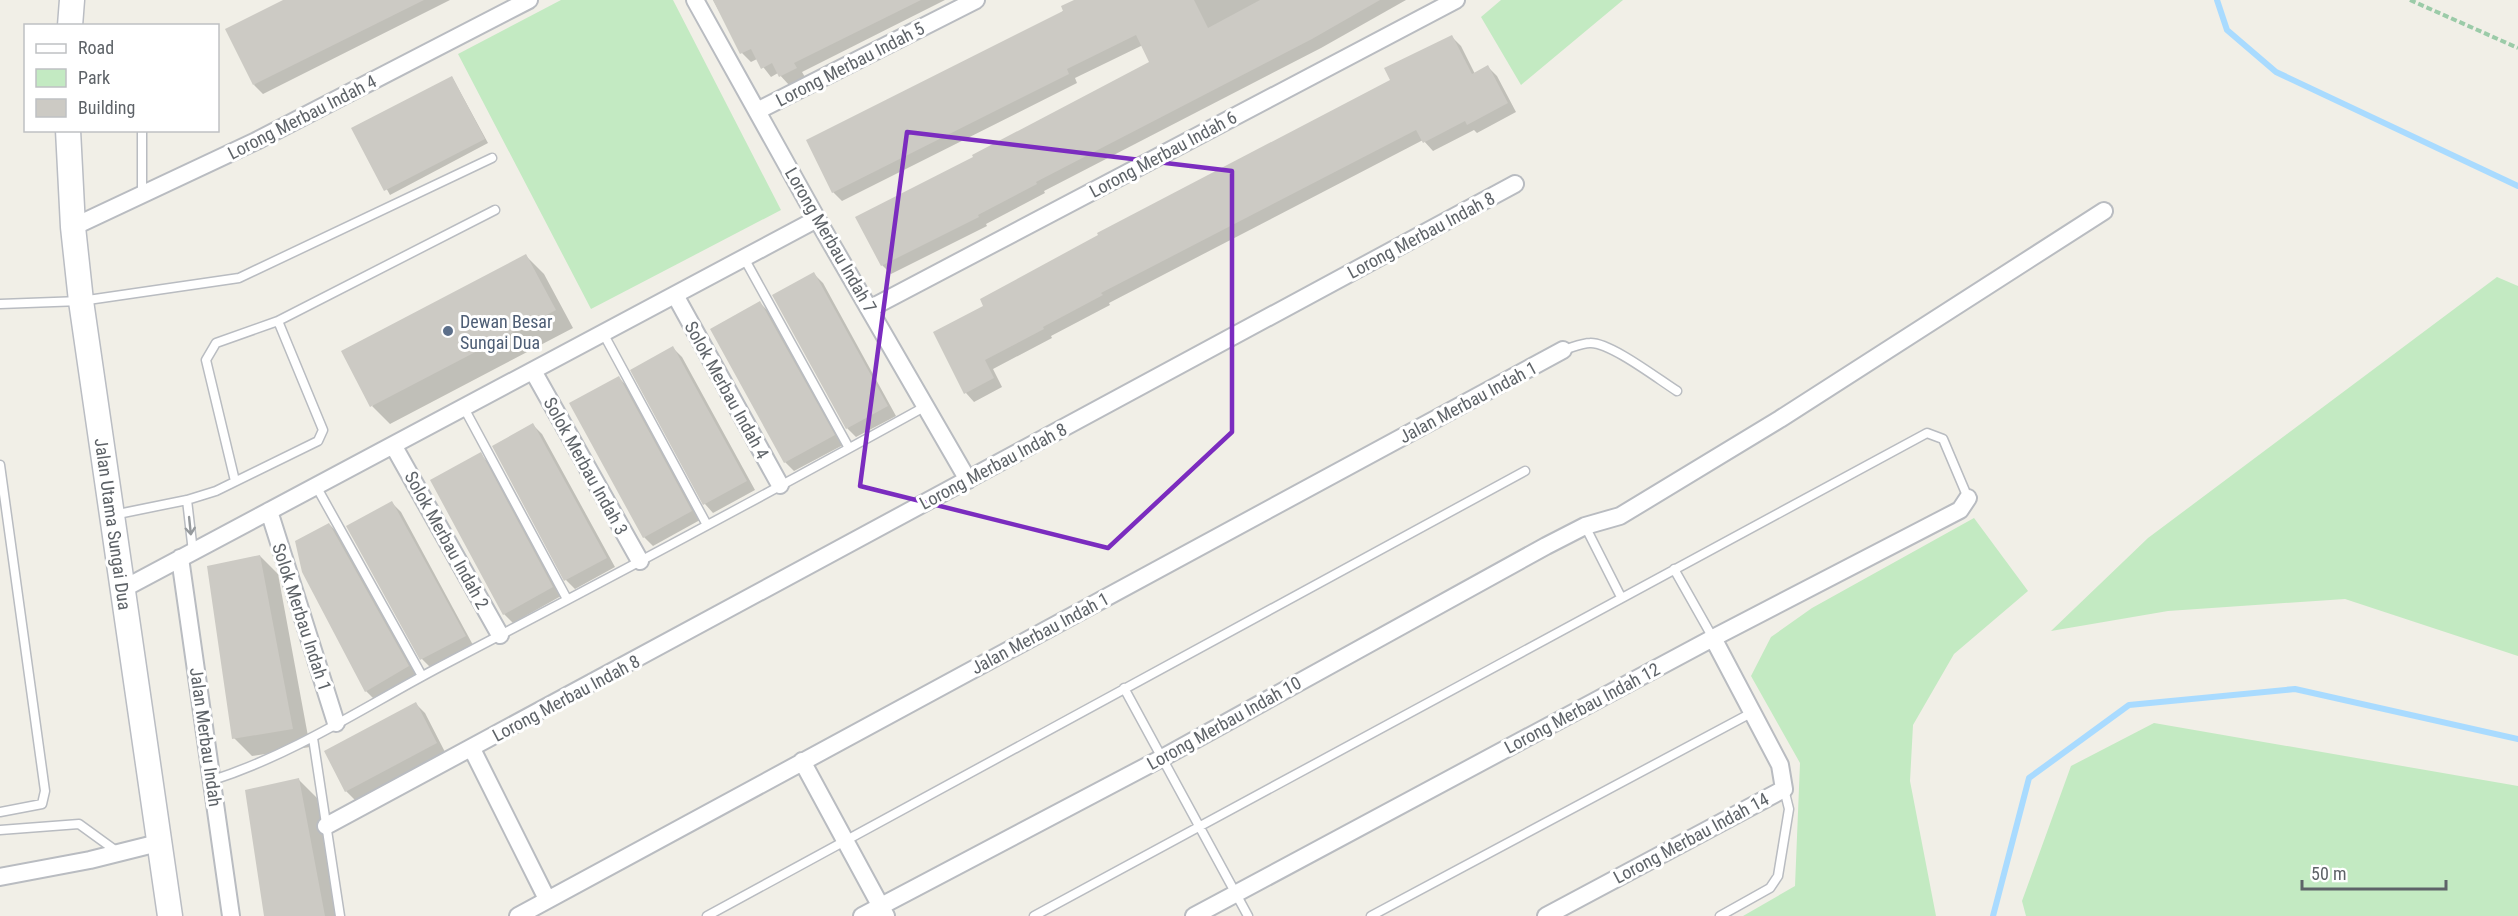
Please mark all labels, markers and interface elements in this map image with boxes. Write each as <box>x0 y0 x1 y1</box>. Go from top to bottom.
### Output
street label: Lorong Merbau Indah 5 <box>772 17 928 111</box>
legend <box>24 24 219 132</box>
text: Road <box>78 37 114 58</box>
text: Park <box>78 67 110 88</box>
street label: Lorong Merbau Indah 4 <box>224 70 380 164</box>
text: Building <box>78 97 135 118</box>
street label: Lorong Merbau Indah 6 <box>1086 106 1240 202</box>
street label: Lorong Merbau Indah 7 <box>781 164 881 316</box>
street label: Lorong Merbau Indah 8 <box>1344 187 1498 283</box>
place label: Dewan Besar Sungai Dua <box>460 311 553 353</box>
street label: Solok Merbau Indah 4 <box>680 318 774 463</box>
marker: Dewan Besar Sungai Dua <box>441 324 455 338</box>
street label: Jalan Merbau Indah 1 <box>1395 357 1541 447</box>
street label: Solok Merbau Indah 3 <box>539 394 633 538</box>
street label: Lorong Merbau Indah 8 <box>916 418 1070 514</box>
street label: Jalan Utama Sungai Dua <box>91 437 135 611</box>
street label: Solok Merbau Indah 2 <box>400 468 494 613</box>
one-way arrow <box>185 515 196 535</box>
street label: Solok Merbau Indah 1 <box>268 540 336 694</box>
street label: Jalan Merbau Indah 1 <box>967 588 1113 678</box>
street label: Lorong Merbau Indah 8 <box>489 650 643 746</box>
street label: Lorong Merbau Indah 12 <box>1501 658 1663 758</box>
street label: Jalan Merbau Indah <box>186 666 226 808</box>
street label: Lorong Merbau Indah 10 <box>1143 672 1305 774</box>
street label: Lorong Merbau Indah 14 <box>1610 788 1772 888</box>
scale bar <box>2302 853 2446 891</box>
text: 50 m <box>2311 863 2346 884</box>

